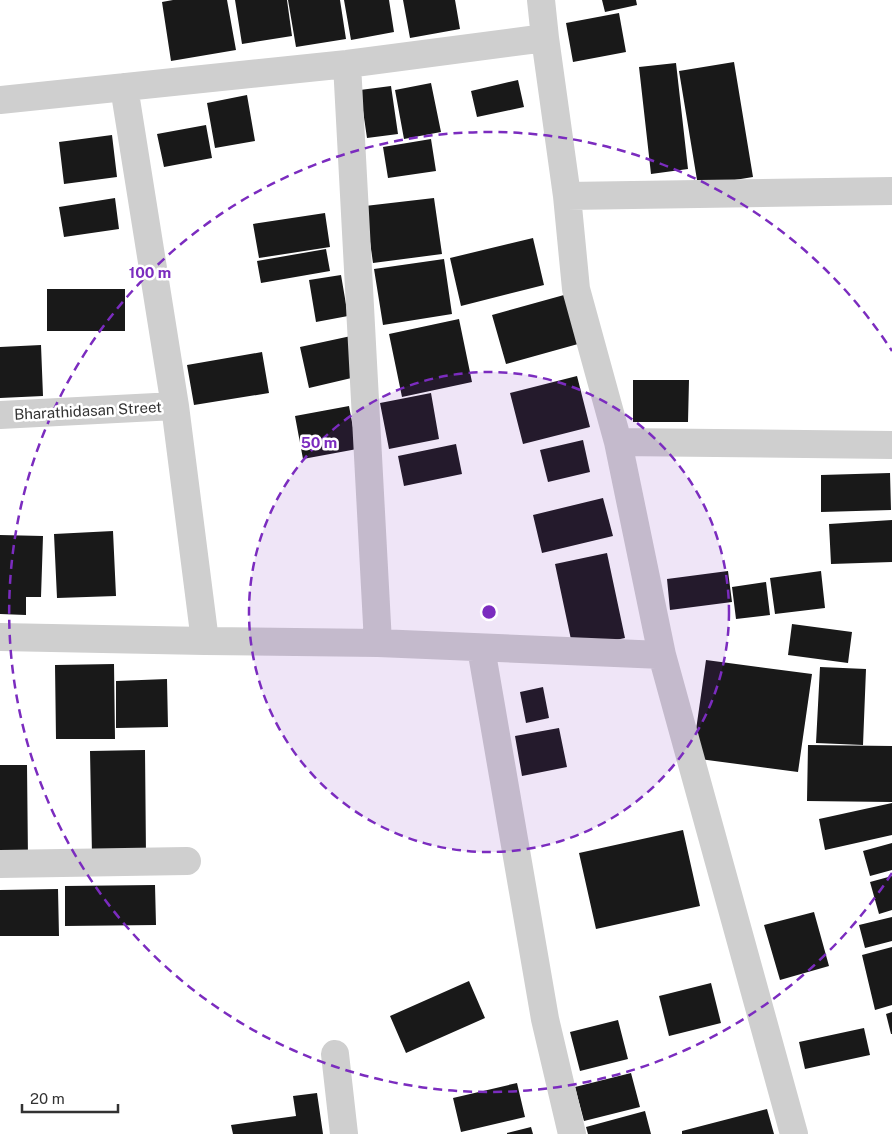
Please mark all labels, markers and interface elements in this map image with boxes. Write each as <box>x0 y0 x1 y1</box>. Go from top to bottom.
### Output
text: 100 m <box>129 264 171 281</box>
street label: Bharathidasan Street <box>14 398 162 423</box>
text: 50 m <box>301 434 337 451</box>
centre of rings <box>480 603 498 621</box>
scale bar <box>22 1082 119 1114</box>
text: 20 m <box>30 1090 65 1107</box>

